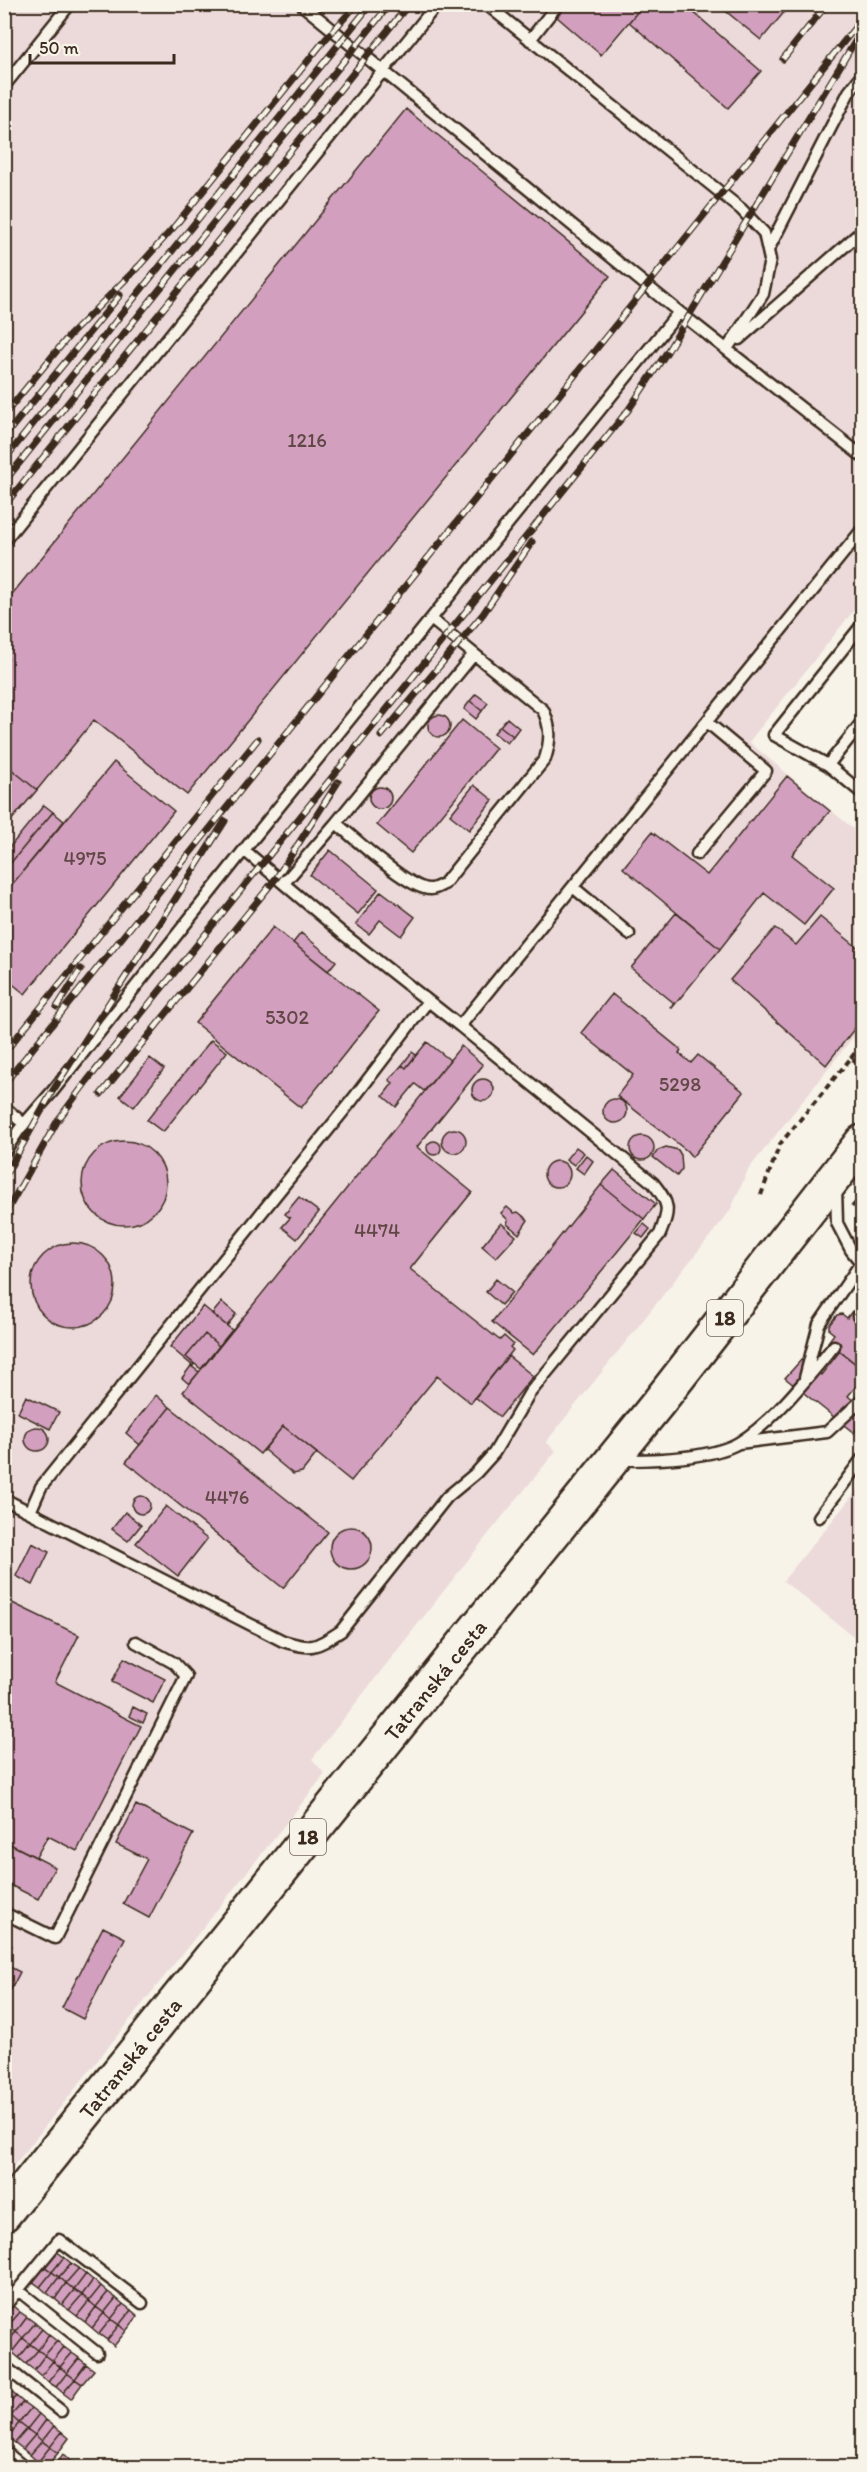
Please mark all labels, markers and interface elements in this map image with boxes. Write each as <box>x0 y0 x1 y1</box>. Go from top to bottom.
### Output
scale bar <box>30 27 174 65</box>
text: 50 m <box>39 37 79 59</box>
house number: 1216 <box>287 428 327 452</box>
house number: 4975 <box>64 846 106 870</box>
house number: 5302 <box>265 1005 310 1029</box>
house number: 5298 <box>659 1072 701 1096</box>
house number: 4474 <box>354 1218 400 1242</box>
road number: 18 <box>707 1300 743 1336</box>
house number: 4476 <box>205 1485 249 1509</box>
street label: Tatranská cesta <box>378 1614 493 1747</box>
road number: 18 <box>290 1819 326 1855</box>
street label: Tatranská cesta <box>73 1992 188 2125</box>

